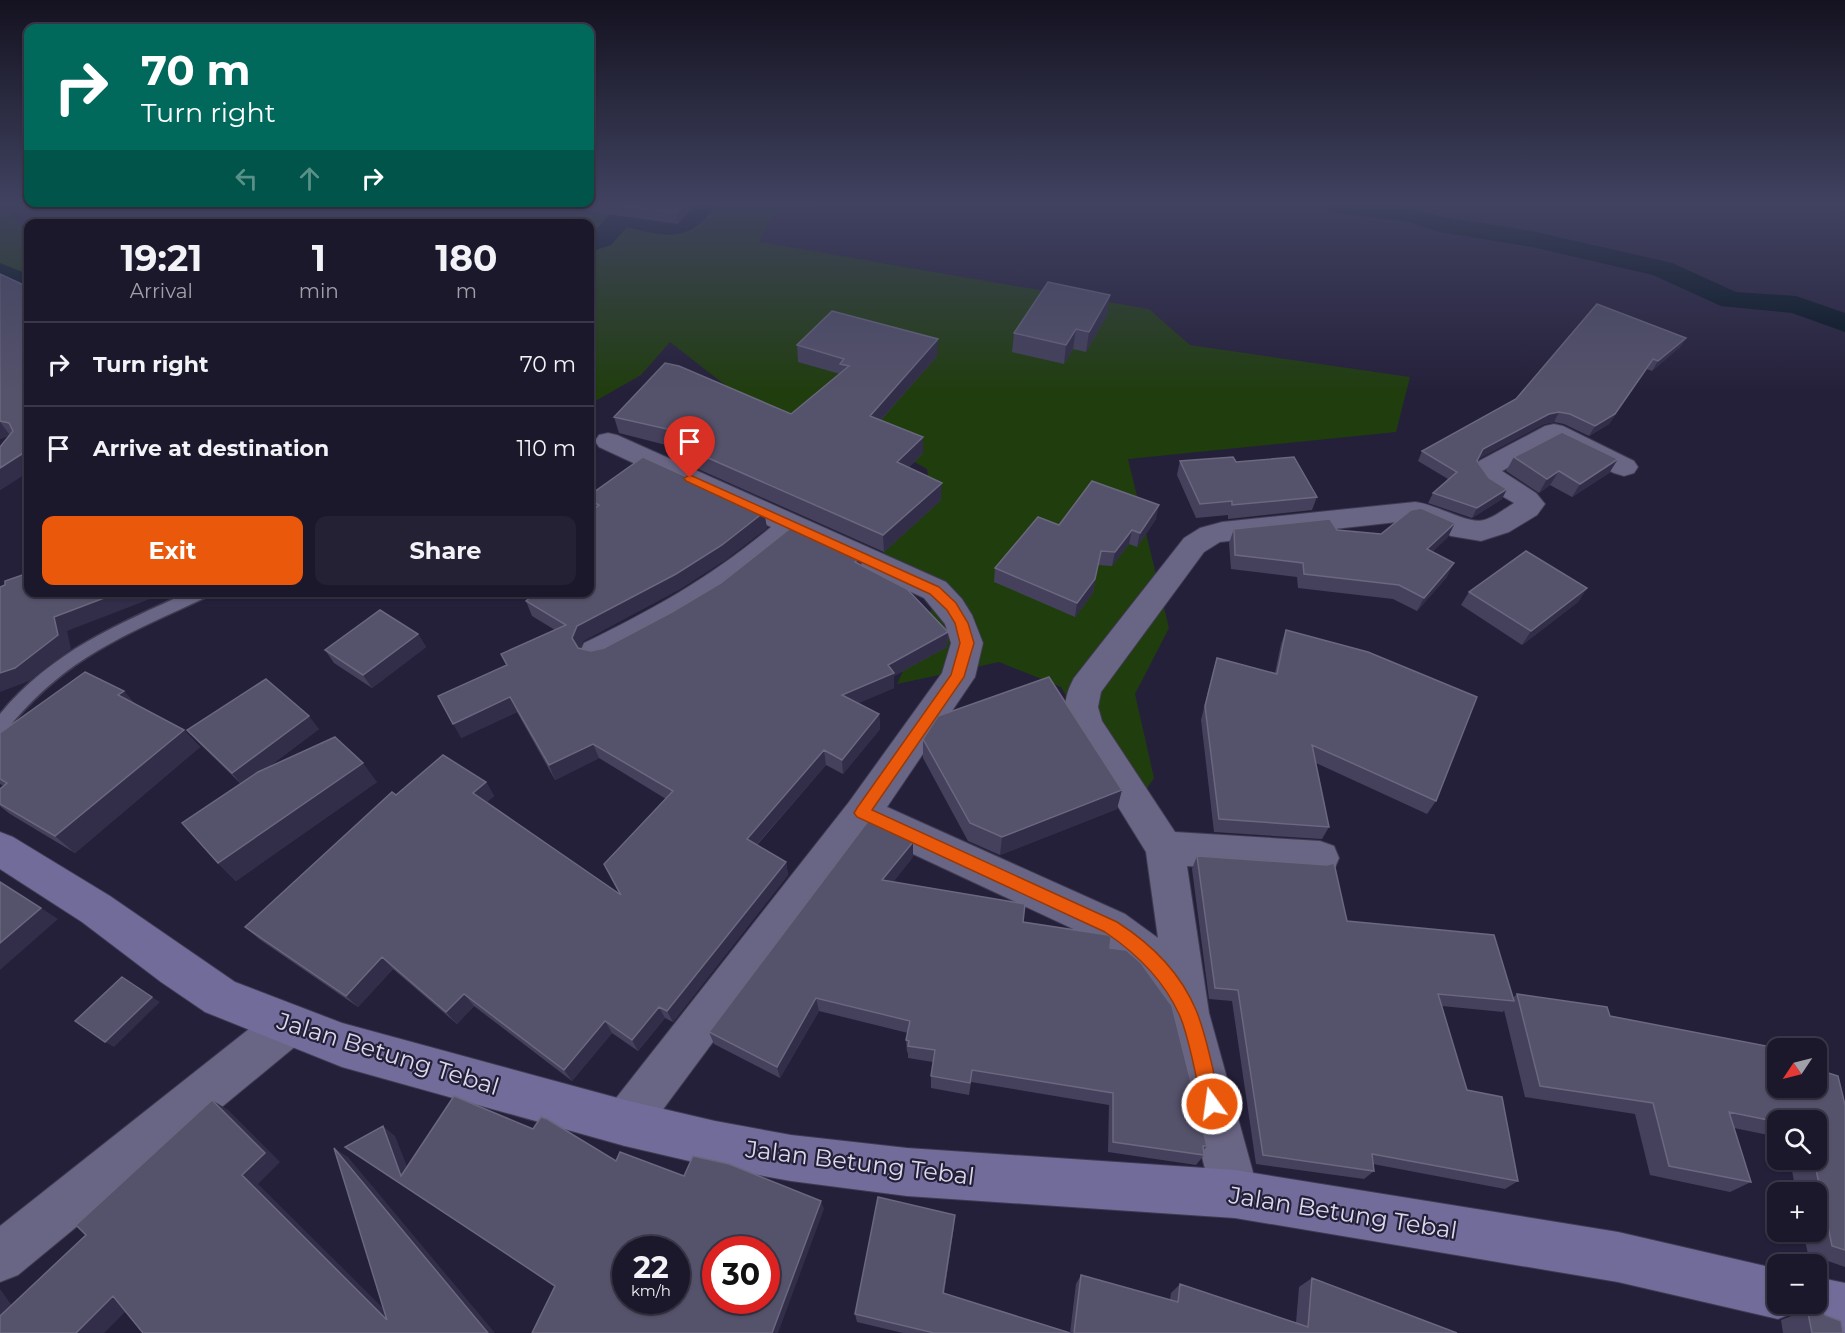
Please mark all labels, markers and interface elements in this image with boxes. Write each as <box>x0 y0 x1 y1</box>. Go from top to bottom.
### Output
text: 70 m <box>141 44 251 96</box>
icon: right <box>42 48 120 126</box>
text: Turn right <box>141 96 276 129</box>
icon: left <box>230 162 263 195</box>
icon: ahead <box>293 162 326 195</box>
icon: right <box>356 162 389 195</box>
text: 19:21 <box>120 236 202 280</box>
text: 1 <box>312 236 326 280</box>
text: 180 <box>435 236 498 280</box>
text: Arrival <box>130 279 193 303</box>
text: min <box>299 279 339 303</box>
text: m <box>456 279 477 303</box>
icon: right <box>42 348 75 381</box>
text: Turn right <box>93 351 208 378</box>
text: 70 m <box>520 351 576 378</box>
pin <box>664 416 715 478</box>
icon: arrive <box>673 425 706 458</box>
icon: arrive <box>42 432 75 465</box>
text: Arrive at destination <box>93 435 329 462</box>
text: 110 m <box>516 435 576 462</box>
button: Exit <box>42 516 303 585</box>
button: Share <box>315 516 576 585</box>
street label: Jalan Betung Tebal <box>273 1006 503 1101</box>
north arrow <box>1767 1038 1827 1098</box>
map controls <box>1767 1038 1827 1314</box>
position arrow <box>1180 1072 1244 1136</box>
button: search <box>1767 1110 1827 1170</box>
street label: Jalan Betung Tebal <box>743 1134 976 1191</box>
street label: Jalan Betung Tebal <box>1226 1180 1459 1245</box>
button: + <box>1767 1182 1827 1242</box>
speed limit sign: 30 <box>702 1236 780 1314</box>
text: 22 <box>633 1249 669 1286</box>
button: − <box>1767 1254 1827 1314</box>
text: km/h <box>631 1281 671 1300</box>

